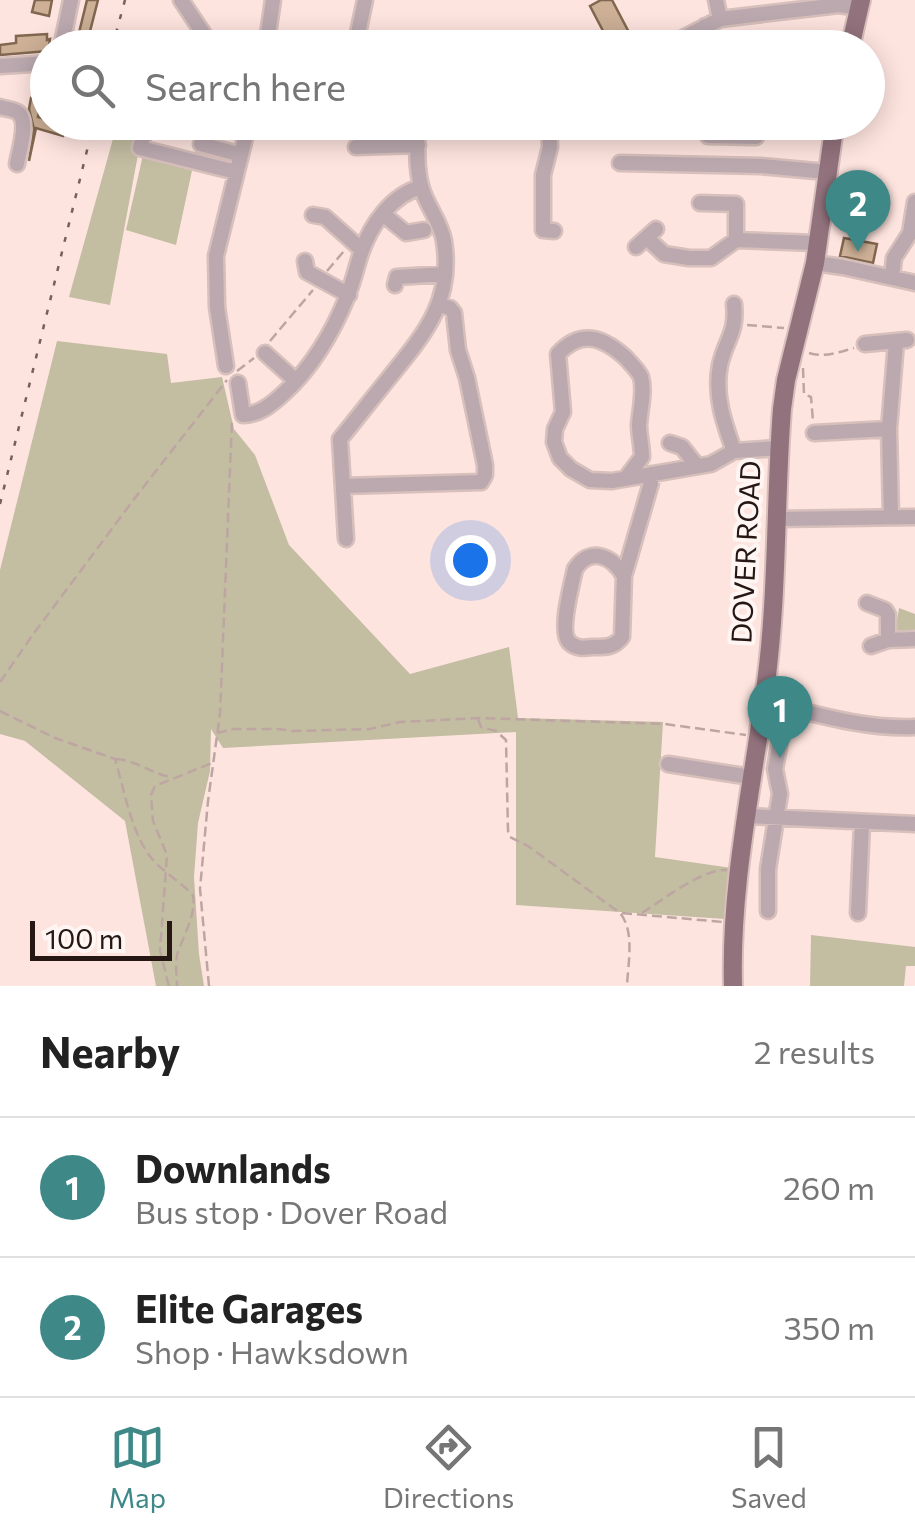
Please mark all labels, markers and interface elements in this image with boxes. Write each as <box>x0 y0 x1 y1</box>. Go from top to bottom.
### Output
search box <box>30 30 885 140</box>
icon: search <box>65 58 120 113</box>
text: Search here <box>145 62 346 109</box>
pin: 2 <box>826 170 890 252</box>
street label: DOVER ROAD <box>723 460 767 644</box>
your location <box>445 535 496 586</box>
pin: 1 <box>748 676 812 758</box>
scale bar <box>30 916 172 960</box>
text: 100 m <box>45 921 123 955</box>
text: Nearby <box>40 1025 180 1077</box>
text: 2 results <box>754 1031 875 1071</box>
text: Downlands <box>135 1144 331 1191</box>
text: 1 <box>65 1167 80 1207</box>
text: 260 m <box>783 1167 875 1207</box>
text: Bus stop · Dover Road <box>135 1191 448 1231</box>
text: Elite Garages <box>135 1284 363 1331</box>
text: 2 <box>63 1307 82 1347</box>
text: 350 m <box>783 1307 875 1347</box>
text: Shop · Hawksdown <box>135 1331 409 1371</box>
tab: Map <box>108 1420 166 1514</box>
tab: Directions <box>383 1420 514 1514</box>
tab: Saved <box>731 1420 807 1514</box>

